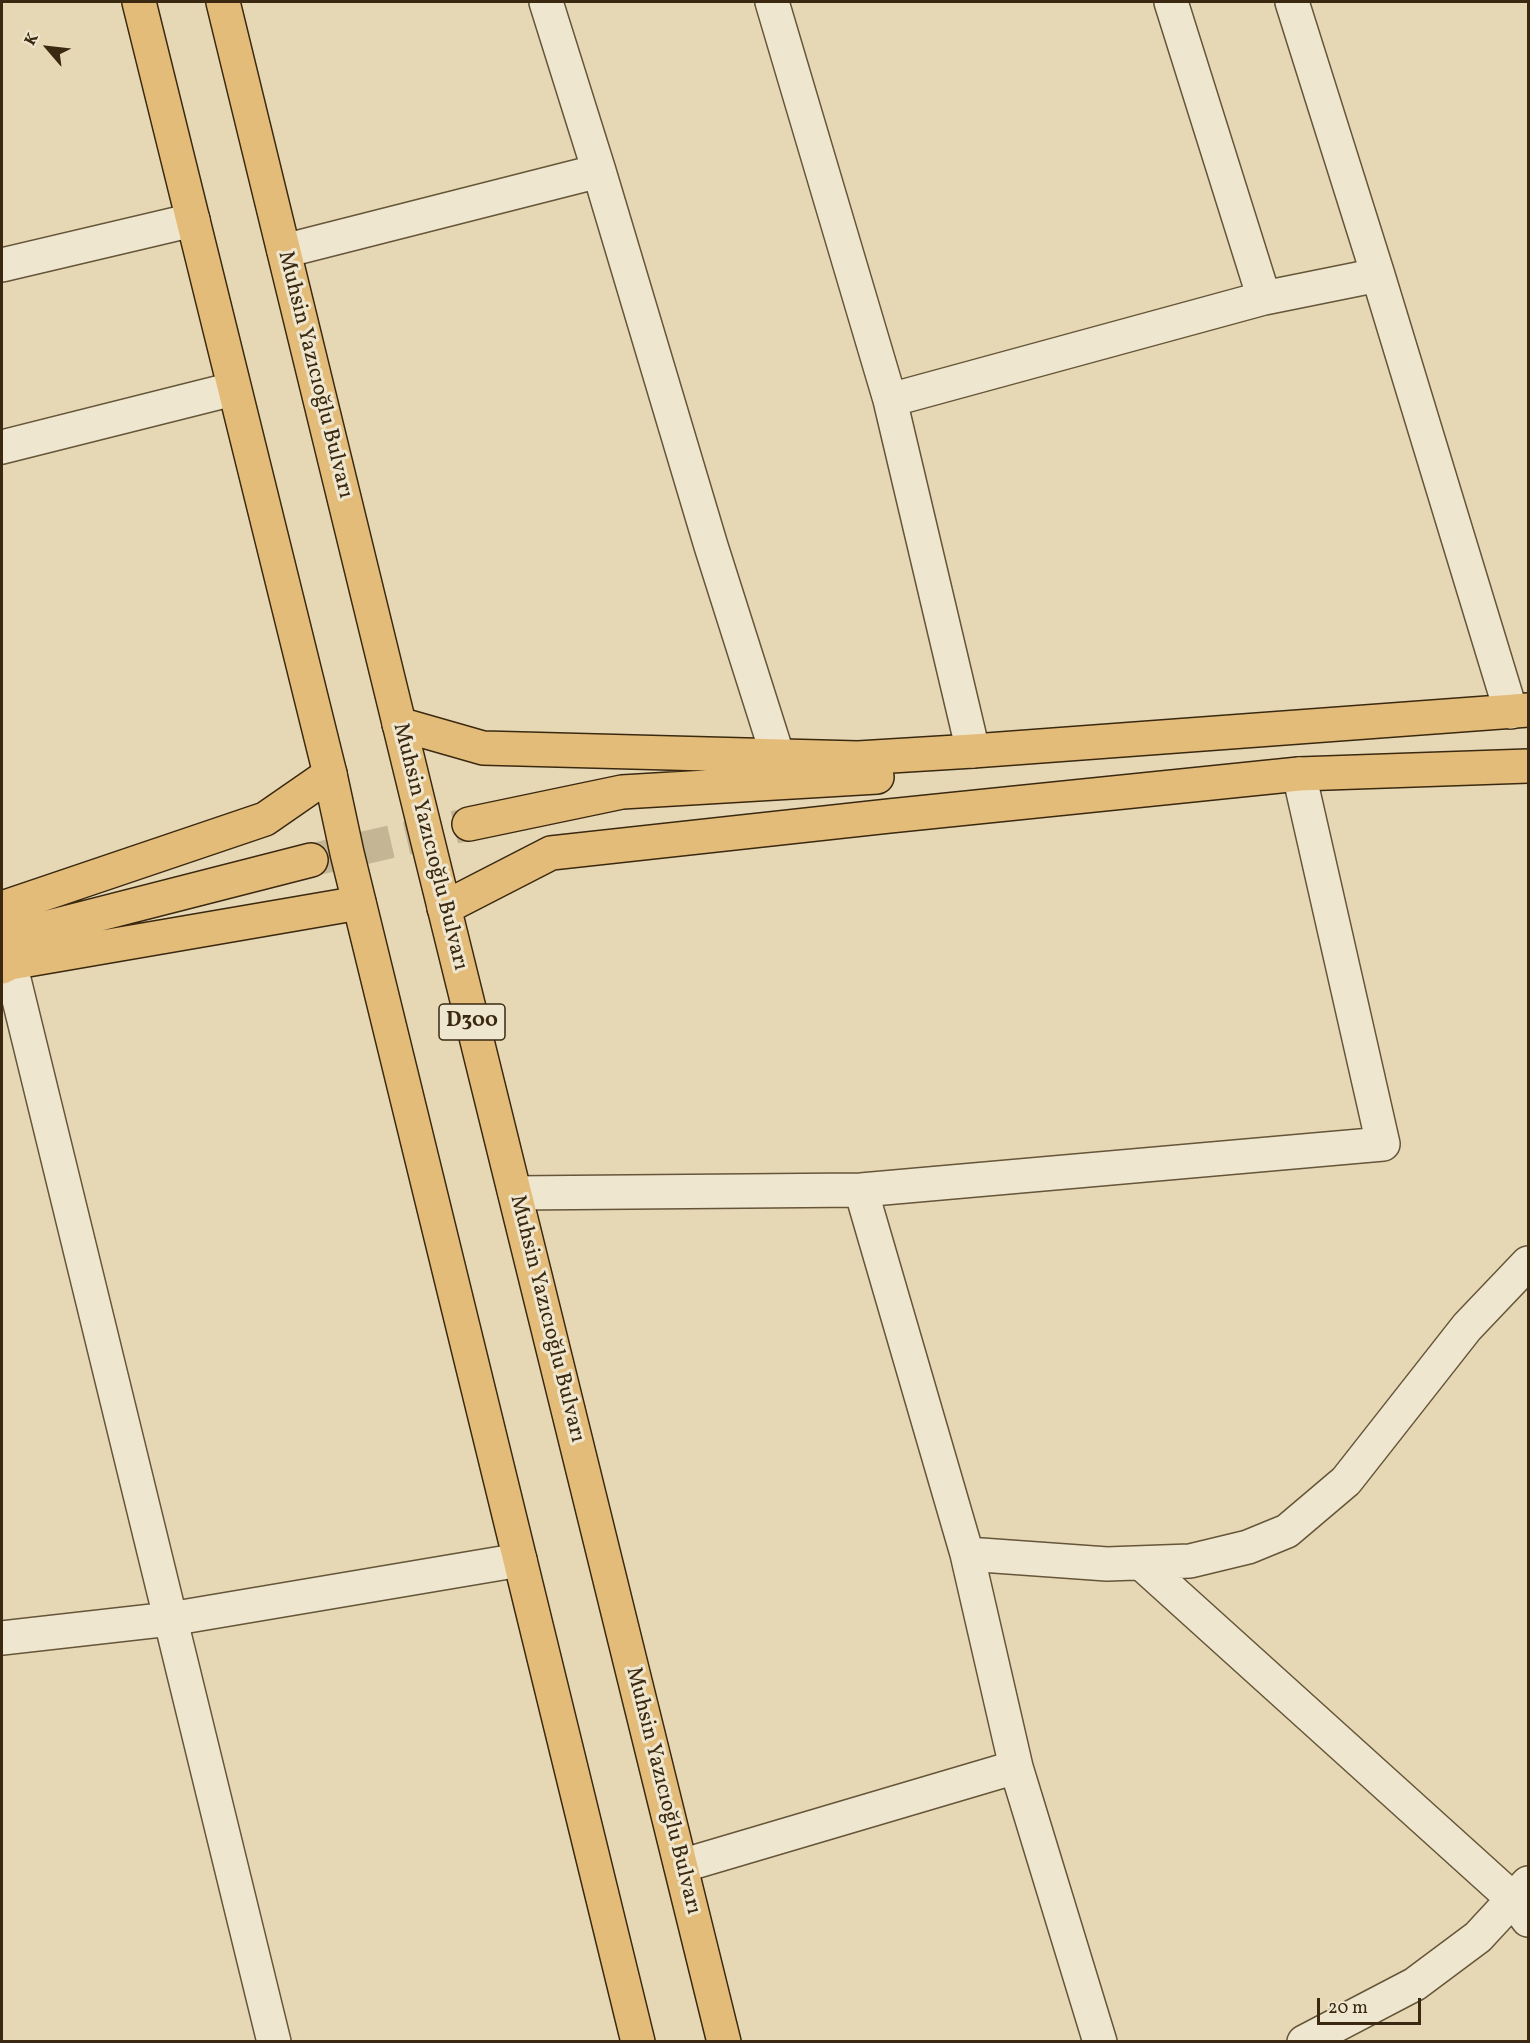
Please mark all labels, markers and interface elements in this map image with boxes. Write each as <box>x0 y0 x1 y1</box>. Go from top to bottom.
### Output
north arrow <box>18 18 78 78</box>
text: K <box>20 29 45 50</box>
street label: Muhsin Yazıcıoğlu Bulvarı <box>270 249 358 501</box>
street label: Muhsin Yazıcıoğlu Bulvarı <box>385 721 473 973</box>
road number: D300 <box>439 1004 505 1040</box>
street label: Muhsin Yazıcıoğlu Bulvarı <box>502 1193 590 1445</box>
street label: Muhsin Yazıcıoğlu Bulvarı <box>618 1665 706 1917</box>
scale bar <box>1320 1986 1424 2024</box>
text: 20 m <box>1328 1996 1368 2021</box>

